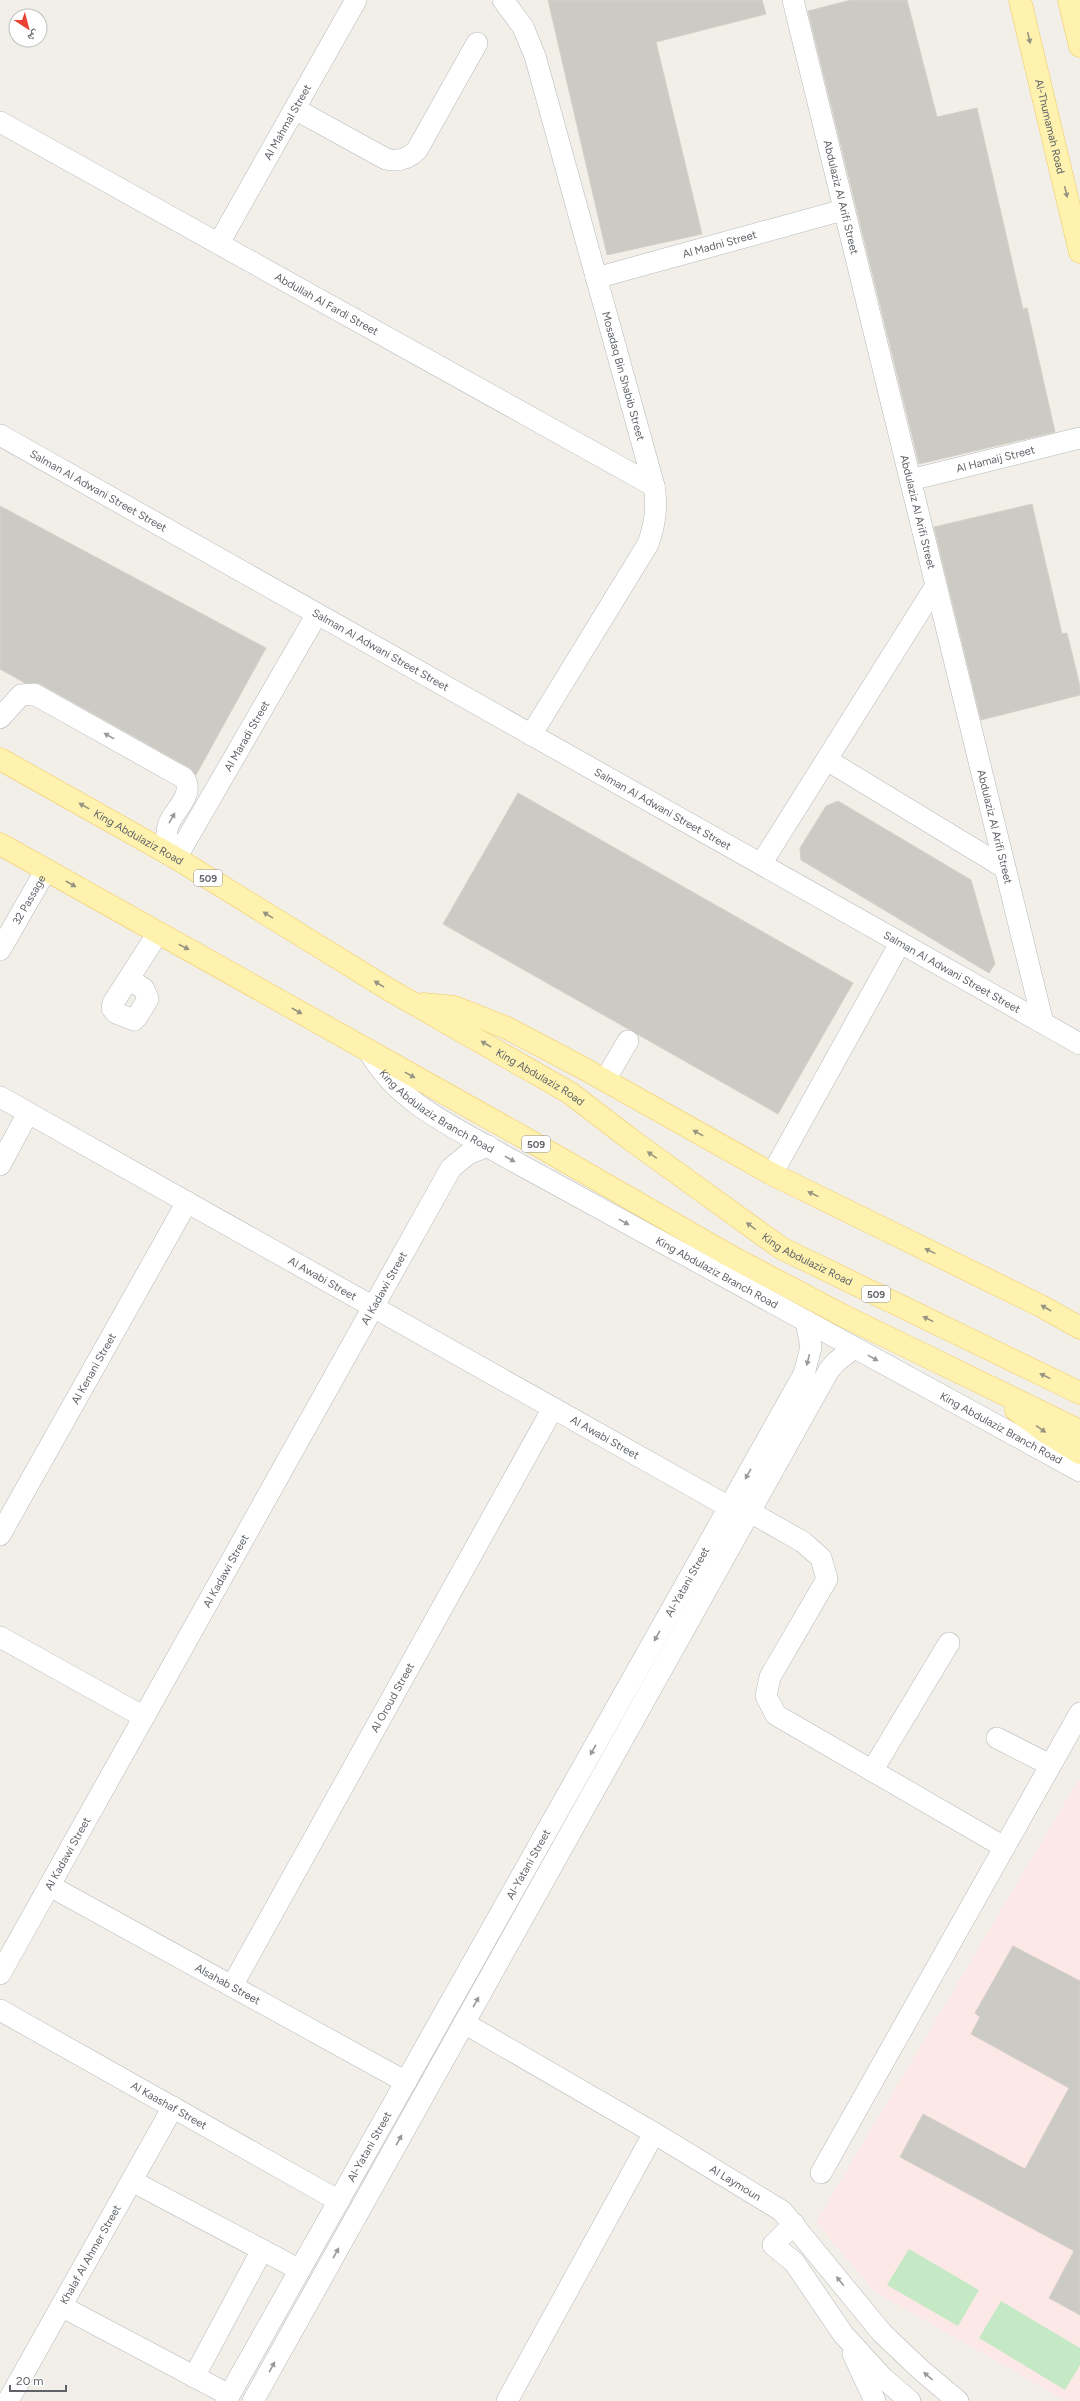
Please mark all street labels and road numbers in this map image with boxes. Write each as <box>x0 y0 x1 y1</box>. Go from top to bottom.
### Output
street label: Al-Thumamah Road <box>1033 78 1068 175</box>
street label: Al Mahmal Street <box>261 82 314 162</box>
street label: Abdulaziz Al Arifi Street <box>821 139 861 256</box>
street label: Al Madni Street <box>681 228 758 260</box>
street label: Abdullah Al Fardi Street <box>273 270 381 338</box>
street label: Mosadaq Bin Shabib Street <box>600 310 648 442</box>
street label: Al Hamaij Street <box>955 443 1036 475</box>
street label: Salman Al Adwani Street Street <box>28 447 169 534</box>
street label: Abdulaziz Al Arifi Street <box>898 453 938 570</box>
street label: Salman Al Adwani Street Street <box>310 606 451 693</box>
street label: Al Maradi Street <box>221 698 272 774</box>
street label: Salman Al Adwani Street Street <box>592 765 734 853</box>
street label: Abdulaziz Al Arifi Street <box>975 768 1015 885</box>
street label: King Abdulaziz Road <box>92 807 186 867</box>
road number: 509 <box>194 870 222 886</box>
street label: 32 Passage <box>10 873 48 927</box>
street label: Salman Al Adwani Street Street <box>881 928 1023 1016</box>
street label: King Abdulaziz Road <box>494 1046 587 1108</box>
street label: King Abdulaziz Branch Road <box>377 1066 496 1155</box>
road number: 509 <box>522 1136 550 1152</box>
street label: King Abdulaziz Road <box>759 1230 855 1288</box>
street label: King Abdulaziz Branch Road <box>654 1234 781 1311</box>
street label: Al Kadawi Street <box>358 1249 409 1327</box>
street label: Al Awabi Street <box>286 1254 359 1303</box>
road number: 509 <box>862 1286 890 1302</box>
street label: Al Kenani Street <box>68 1331 119 1406</box>
street label: King Abdulaziz Branch Road <box>938 1389 1065 1467</box>
street label: Al Awabi Street <box>568 1413 641 1462</box>
street label: Al Kadawi Street <box>200 1532 251 1610</box>
street label: Al-Yatani Street <box>662 1545 712 1619</box>
street label: Al Oroud Street <box>368 1661 417 1735</box>
street label: Al Kadawi Street <box>42 1815 93 1892</box>
street label: Al-Yatani Street <box>503 1827 553 1901</box>
street label: Alsahab Street <box>193 1961 263 2007</box>
street label: Al Kaashaf Street <box>129 2079 209 2132</box>
street label: Al-Yatani Street <box>344 2109 394 2184</box>
street label: Al Laymoun <box>707 2162 764 2203</box>
street label: Khalaf Al Ahmer Street <box>57 2202 123 2307</box>

